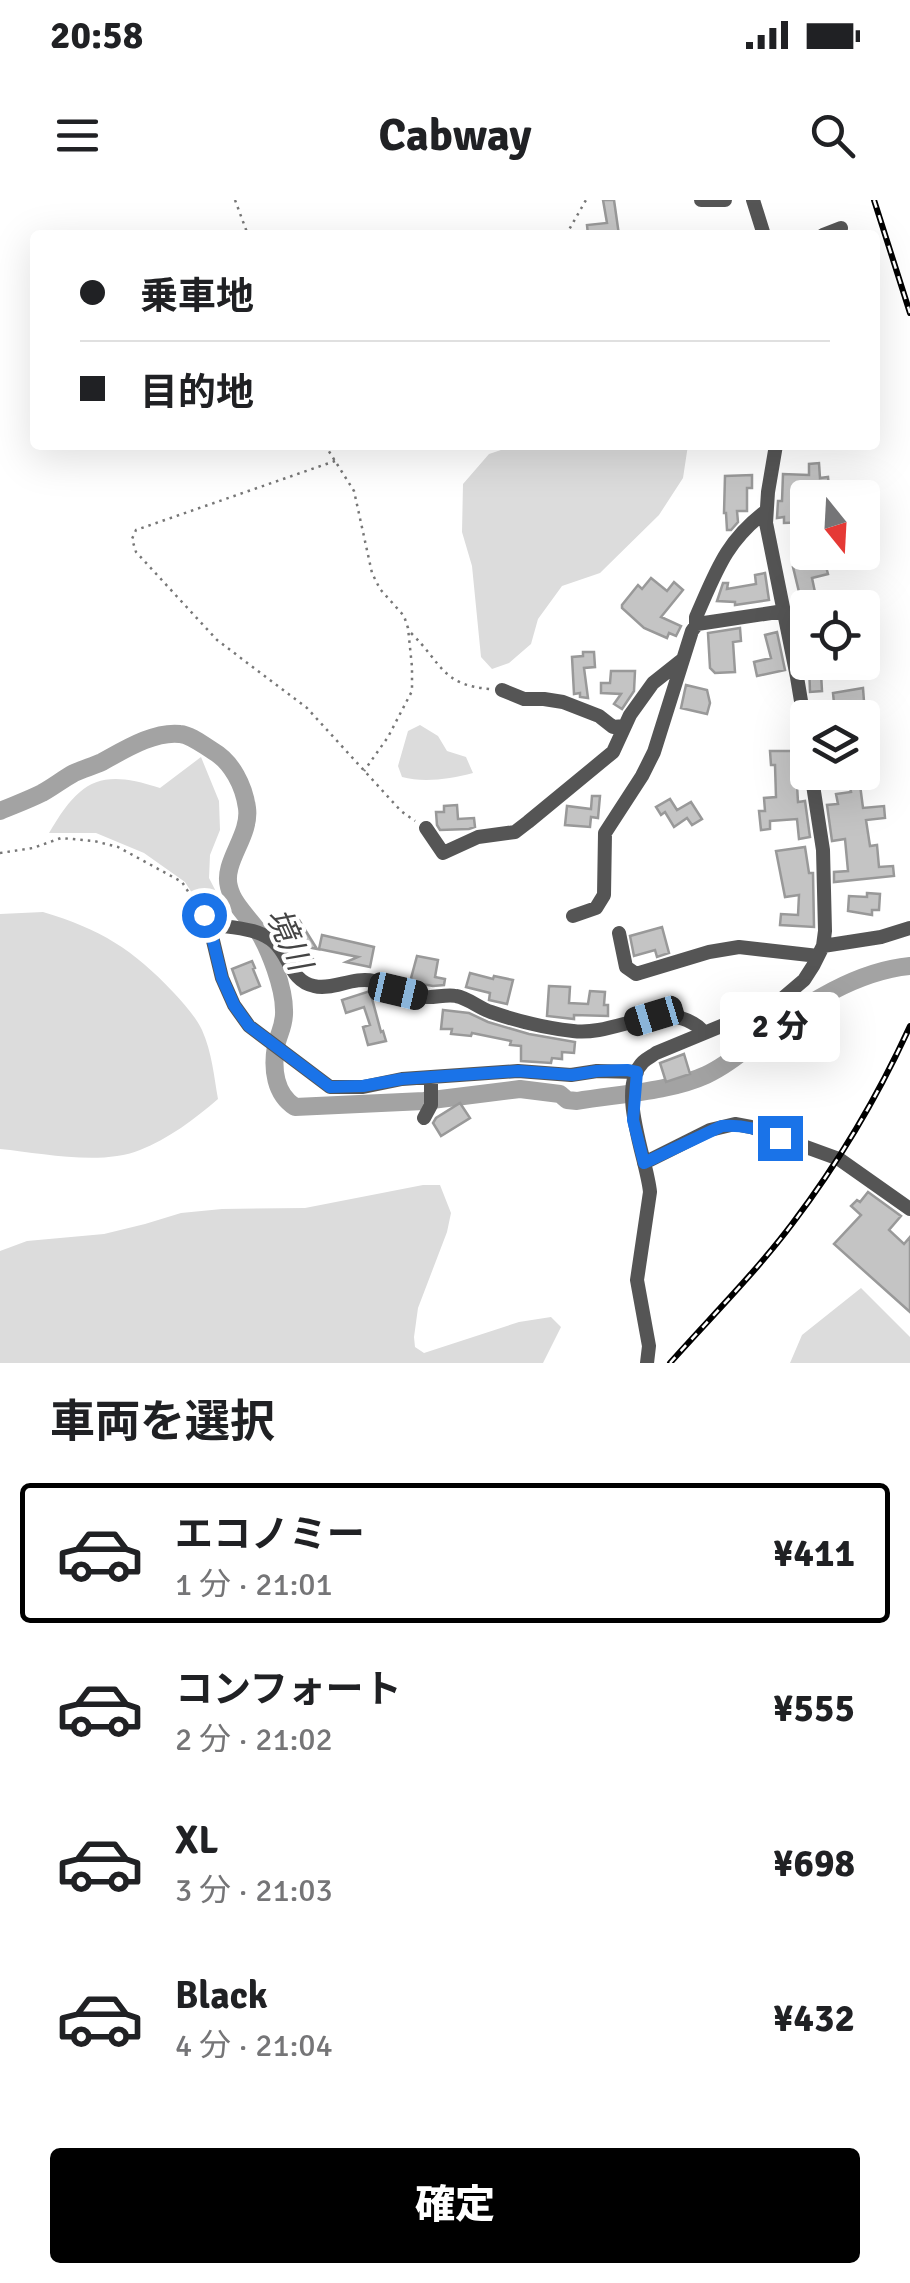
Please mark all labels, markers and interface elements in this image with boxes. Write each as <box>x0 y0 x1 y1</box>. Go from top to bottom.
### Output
text: 20:58 <box>50 12 143 59</box>
icon: menu <box>50 108 105 163</box>
text: Cabway <box>378 108 532 163</box>
icon: search <box>805 108 860 163</box>
text: 乗車地 <box>140 273 254 320</box>
text: 目的地 <box>140 369 254 416</box>
north arrow <box>790 480 880 570</box>
map controls <box>790 480 880 790</box>
button: locate <box>790 590 880 680</box>
button: layers <box>790 700 880 790</box>
route start <box>182 893 227 938</box>
water label: 境川 <box>258 902 321 979</box>
car <box>365 970 431 1012</box>
car <box>621 993 687 1039</box>
callout: 2 分 <box>720 993 840 1063</box>
text: 2 分 <box>752 1007 808 1046</box>
route end <box>758 1116 803 1161</box>
text: 車両を選択 <box>50 1395 275 1450</box>
icon: car <box>55 1508 145 1598</box>
text: エコノミー <box>175 1511 365 1558</box>
text: ¥411 <box>773 1530 855 1577</box>
text: 1 分 · 21:01 <box>175 1565 333 1604</box>
icon: car <box>55 1663 145 1753</box>
text: コンフォート <box>175 1666 402 1713</box>
text: ¥555 <box>773 1685 855 1732</box>
text: 2 分 · 21:02 <box>175 1720 333 1759</box>
text: XL <box>175 1817 218 1864</box>
icon: car <box>55 1818 145 1908</box>
text: ¥698 <box>773 1840 855 1887</box>
text: 3 分 · 21:03 <box>175 1871 333 1910</box>
text: Black <box>175 1972 268 2019</box>
icon: car <box>55 1973 145 2063</box>
text: ¥432 <box>773 1995 855 2042</box>
text: 4 分 · 21:04 <box>175 2026 333 2065</box>
button: 確定 <box>50 2148 860 2263</box>

